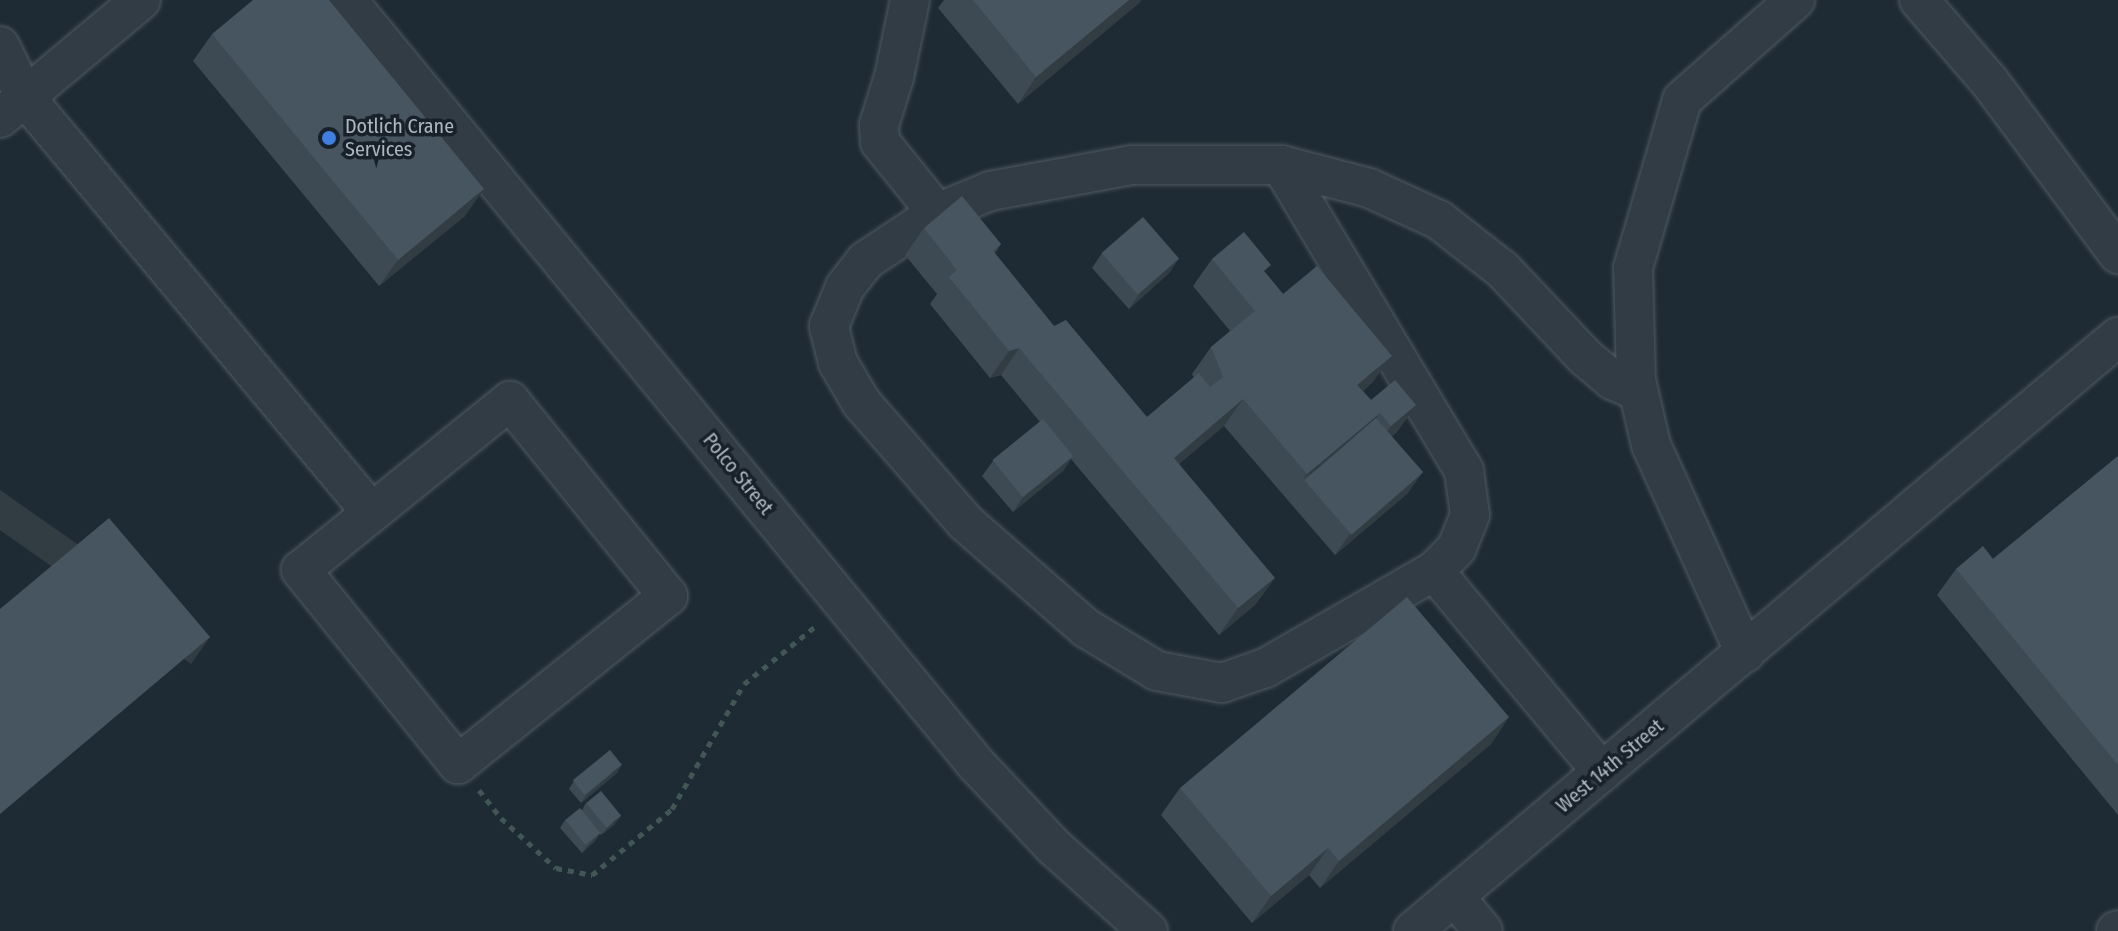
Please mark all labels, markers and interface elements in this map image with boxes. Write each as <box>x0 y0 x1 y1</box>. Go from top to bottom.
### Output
place label: Dotlich Crane Services <box>345 114 454 161</box>
marker: Dotlich Crane Services <box>320 129 338 147</box>
street label: Polco Street <box>698 428 778 520</box>
street label: West 14th Street <box>1551 714 1669 818</box>

